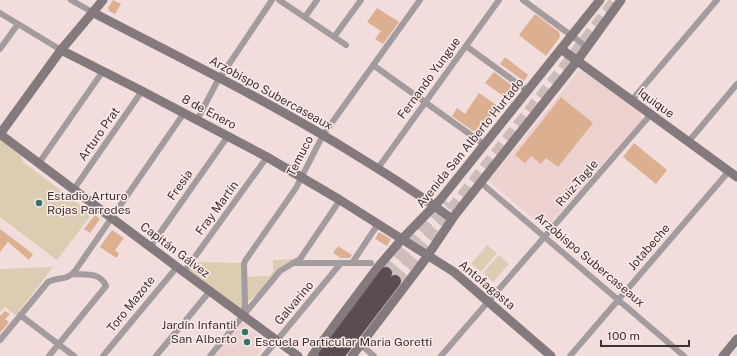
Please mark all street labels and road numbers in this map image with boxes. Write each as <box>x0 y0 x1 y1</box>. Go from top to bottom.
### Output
street label: Fernando Yungue <box>395 34 463 122</box>
street label: Arzobispo Subercaseaux <box>207 53 335 133</box>
street label: Avenida San Alberto Hurtado <box>414 75 527 210</box>
street label: Iquique <box>635 85 677 121</box>
street label: 8 de Enero <box>179 92 239 132</box>
street label: Arturo Prat <box>75 104 123 163</box>
street label: Temuco <box>284 133 316 179</box>
street label: Ruiz-Tagle <box>553 157 601 209</box>
street label: Fresia <box>164 167 196 203</box>
street label: Fray Martín <box>193 178 241 238</box>
street label: Arzobispo Subercaseaux <box>532 210 648 310</box>
street label: Capitán Gálvez <box>138 219 213 281</box>
street label: Jotabeche <box>625 221 673 273</box>
street label: Antofagasta <box>456 258 518 312</box>
street label: Toro Mazote <box>104 273 158 335</box>
street label: Galvarino <box>272 278 316 328</box>

